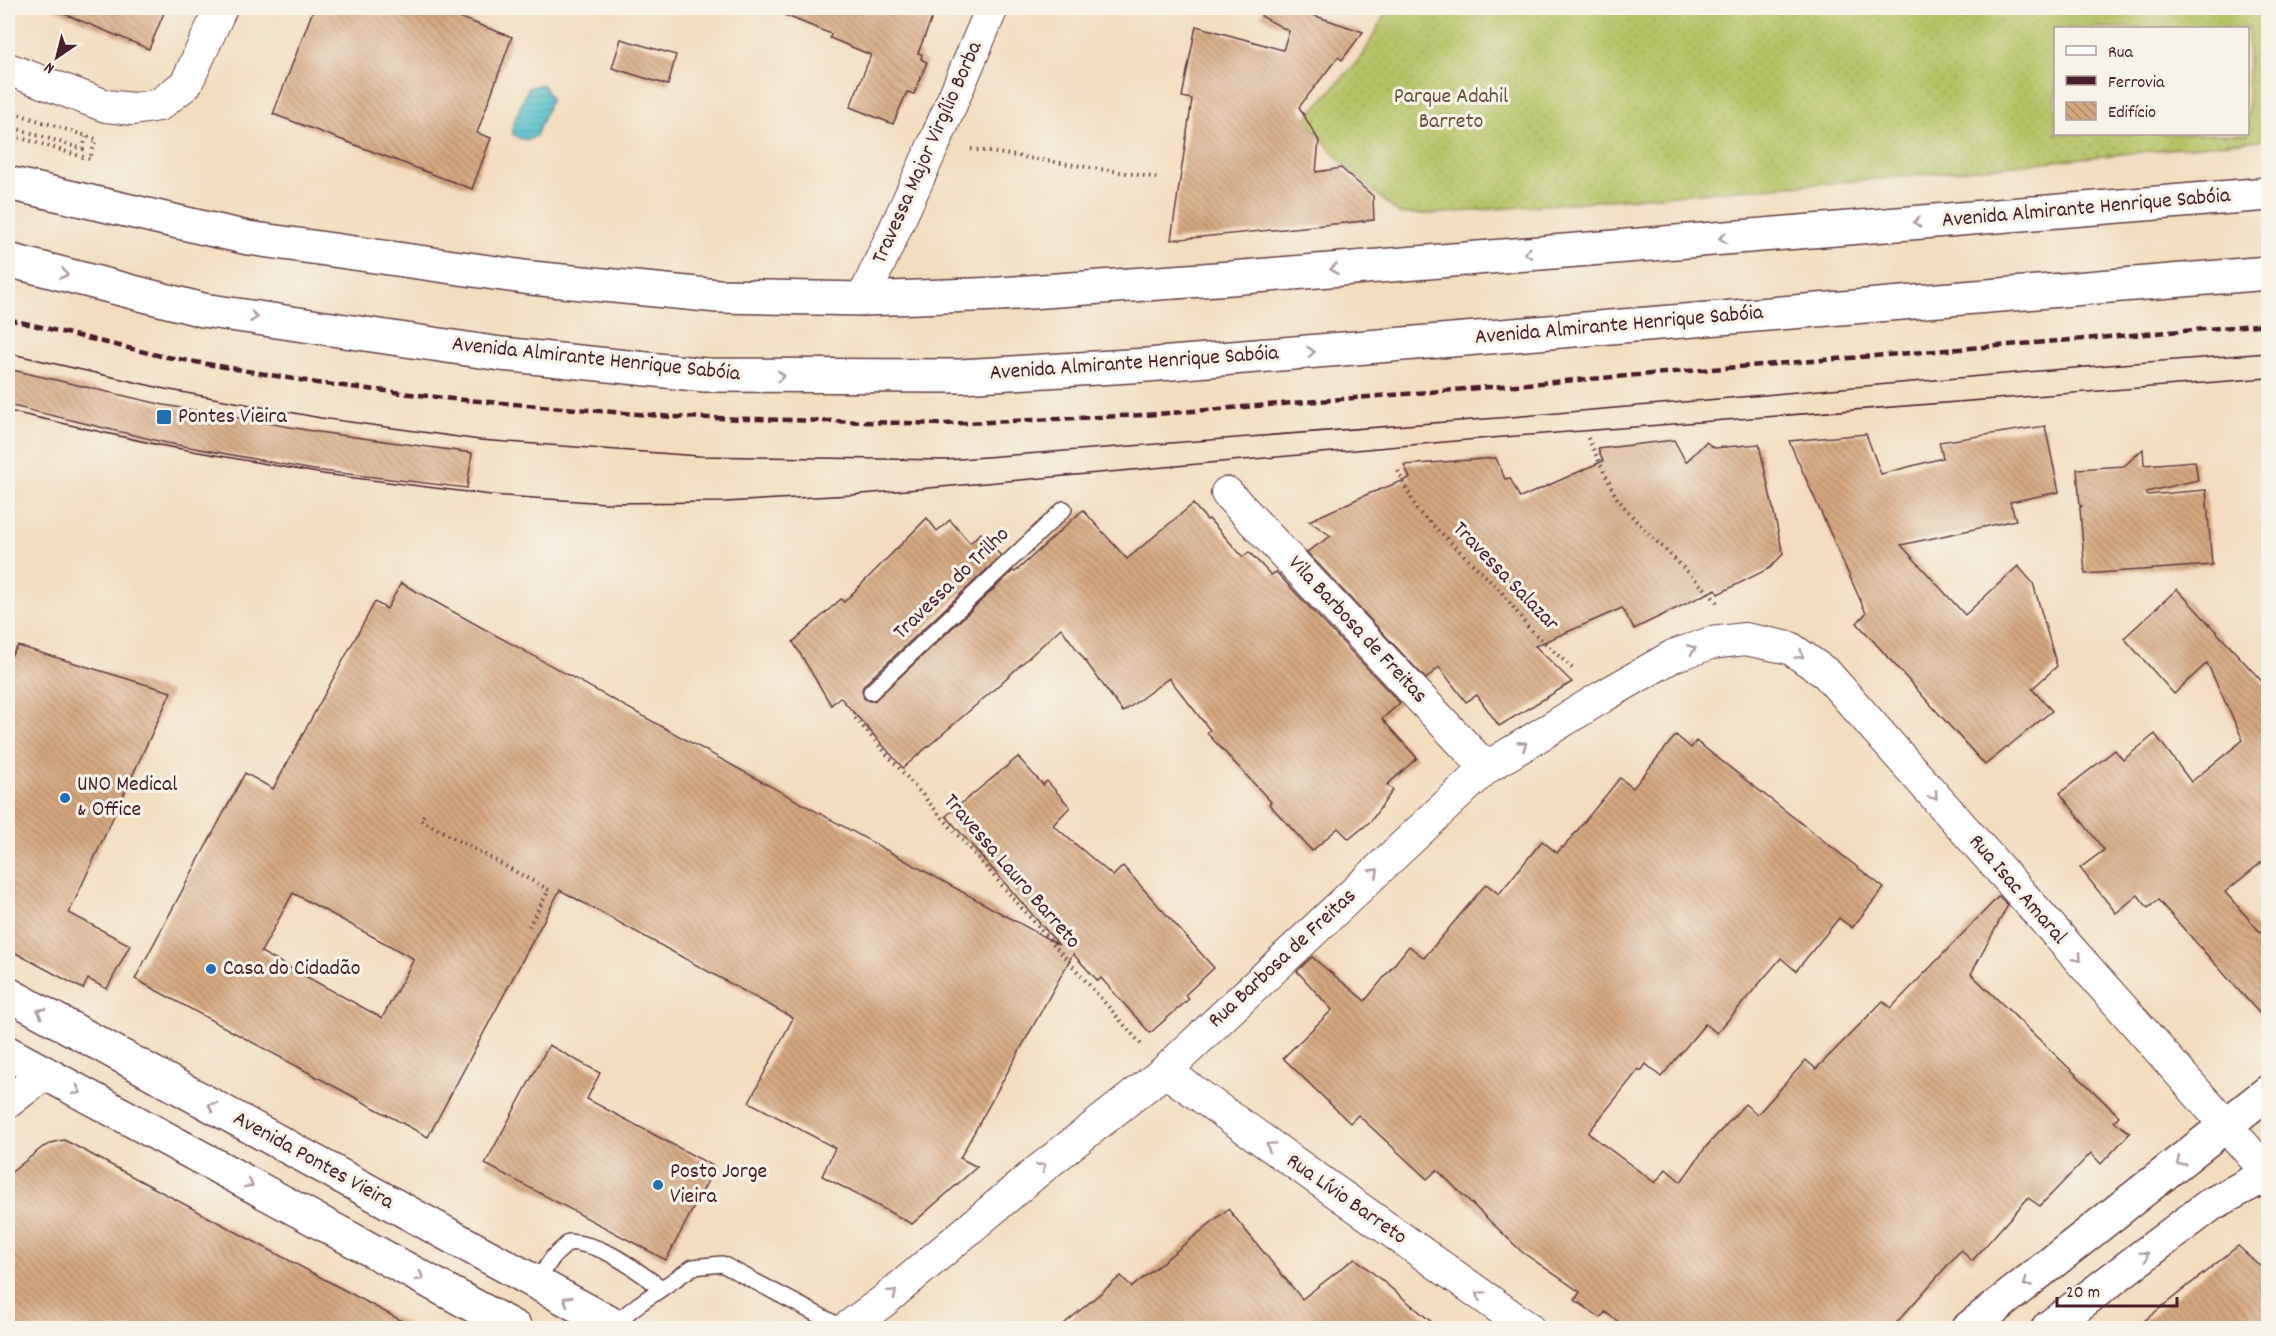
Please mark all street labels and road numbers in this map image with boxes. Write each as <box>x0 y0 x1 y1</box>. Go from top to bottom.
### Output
street label: Travessa Major Virgílio Borba <box>865 36 991 269</box>
street label: Avenida Almirante Henrique Sabóia <box>1940 181 2232 237</box>
street label: Avenida Almirante Henrique Sabóia <box>1473 298 1765 354</box>
street label: Avenida Almirante Henrique Sabóia <box>450 329 742 391</box>
street label: Avenida Almirante Henrique Sabóia <box>988 338 1280 390</box>
street label: Travessa Salazar <box>1444 515 1566 640</box>
street label: Travessa do Trilho <box>887 520 1017 648</box>
street label: Vila Barbosa de Freitas <box>1280 549 1434 711</box>
street label: Travessa Lauro Barreto <box>935 788 1087 956</box>
street label: Rua Isac Amaral <box>1960 828 2074 952</box>
street label: Rua Barbosa de Freitas <box>1202 882 1364 1036</box>
street label: Avenida Pontes Vieira <box>227 1104 400 1218</box>
street label: Rua Lívio Barreto <box>1279 1147 1413 1253</box>

